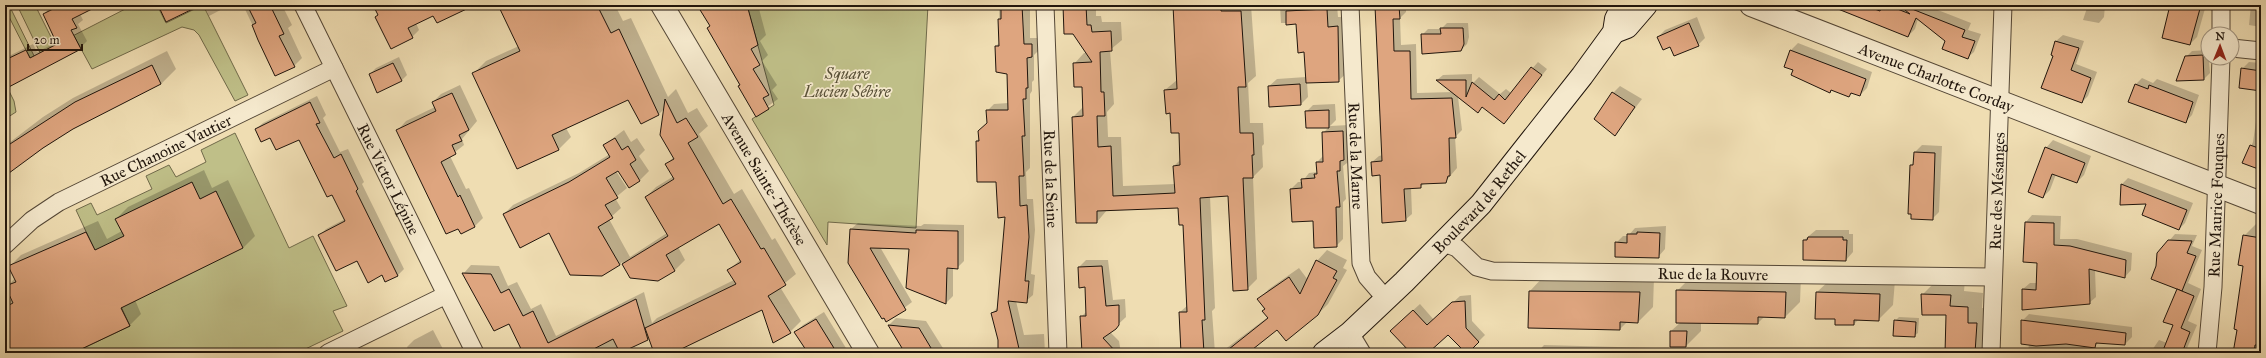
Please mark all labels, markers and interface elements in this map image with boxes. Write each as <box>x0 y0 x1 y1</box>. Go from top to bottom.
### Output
scale bar <box>28 26 82 52</box>
north arrow <box>2200 26 2240 66</box>
text: N <box>2215 30 2226 43</box>
text: 20 m <box>34 33 60 47</box>
street label: Avenue Charlotte Corday <box>1855 38 2017 116</box>
park label: Square Lucien Sébire <box>802 64 892 101</box>
street label: Rue de la Marne <box>1344 102 1368 210</box>
street label: Avenue Sainte-Thérèse <box>717 108 811 249</box>
street label: Rue Chanoine Vautier <box>97 110 235 191</box>
street label: Rue Victor Lépine <box>353 120 424 238</box>
street label: Rue de la Seine <box>1040 130 1062 229</box>
street label: Rue des Mésanges <box>1986 132 2009 250</box>
street label: Rue Maurice Fouques <box>2204 133 2229 278</box>
street label: Boulevard de Rethel <box>1429 146 1530 258</box>
street label: Rue de la Rouvre <box>1658 264 1769 284</box>

